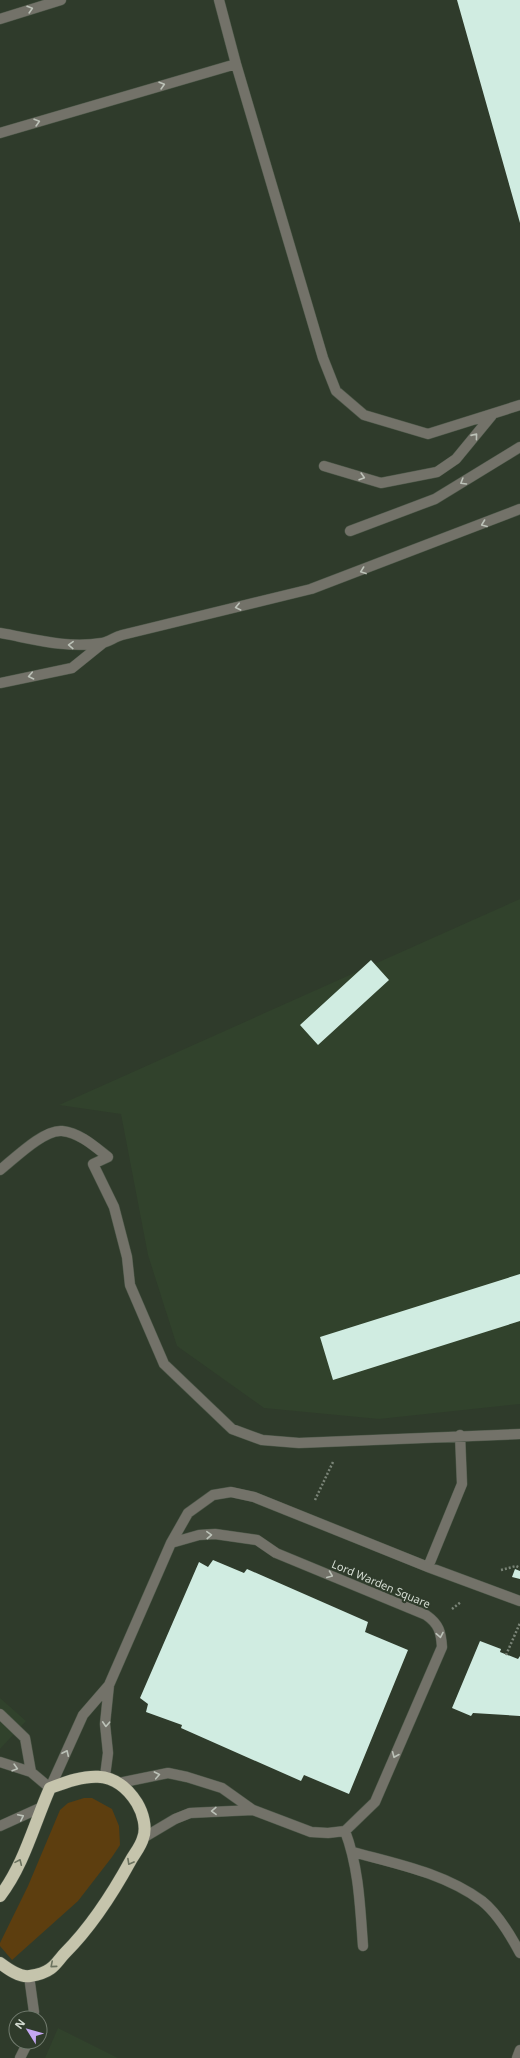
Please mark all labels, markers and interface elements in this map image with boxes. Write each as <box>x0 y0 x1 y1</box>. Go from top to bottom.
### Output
one-way arrow <box>27 5 34 14</box>
one-way arrow <box>159 81 166 90</box>
one-way arrow <box>34 118 41 127</box>
one-way arrow <box>470 434 477 441</box>
one-way arrow <box>358 472 365 481</box>
one-way arrow <box>460 478 467 485</box>
one-way arrow <box>480 519 487 527</box>
one-way arrow <box>359 566 366 574</box>
one-way arrow <box>235 602 241 610</box>
one-way arrow <box>68 640 74 649</box>
one-way arrow <box>28 672 35 680</box>
one-way arrow <box>206 1530 212 1539</box>
street label: Lord Warden Square <box>330 1556 433 1611</box>
one-way arrow <box>327 1571 334 1579</box>
one-way arrow <box>436 1632 444 1638</box>
one-way arrow <box>101 1721 110 1727</box>
one-way arrow <box>61 1749 69 1757</box>
one-way arrow <box>392 1752 400 1759</box>
one-way arrow <box>11 1763 18 1772</box>
one-way arrow <box>154 1771 161 1780</box>
one-way arrow <box>211 1807 217 1815</box>
one-way arrow <box>17 1814 24 1822</box>
one-way arrow <box>127 1858 135 1865</box>
one-way arrow <box>14 1859 22 1867</box>
one-way arrow <box>50 1961 57 1968</box>
north arrow <box>8 2010 48 2050</box>
text: N <box>11 2016 28 2032</box>

